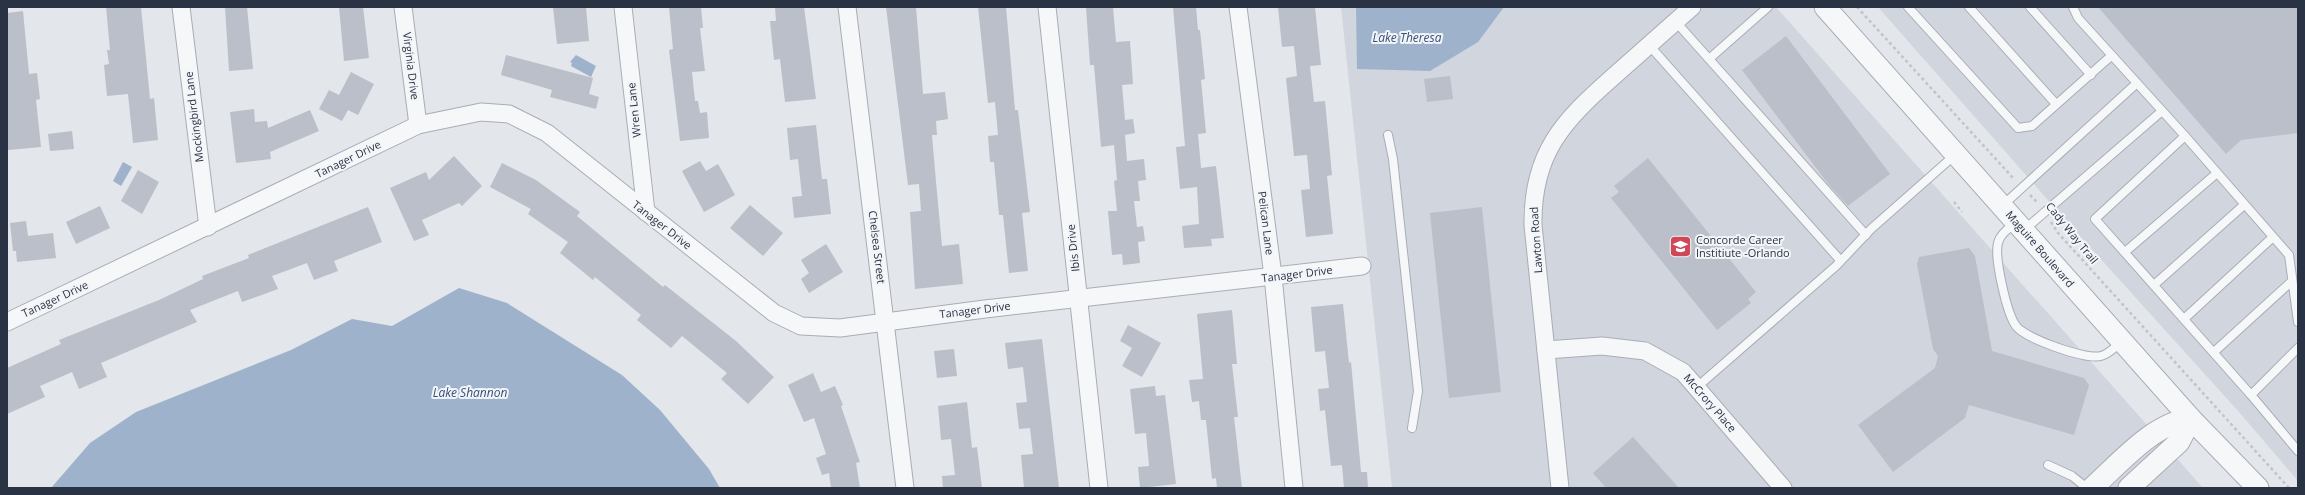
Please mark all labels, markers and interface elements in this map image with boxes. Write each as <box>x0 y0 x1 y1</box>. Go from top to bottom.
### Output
water label: Lake Theresa <box>1372 29 1442 46</box>
street label: Virginia Drive <box>400 31 423 101</box>
street label: Mockingbird Lane <box>180 71 207 163</box>
street label: Wren Lane <box>623 82 644 138</box>
street label: Tanager Drive <box>312 136 383 181</box>
street label: Pelican Lane <box>1255 190 1278 256</box>
street label: Tanager Drive <box>630 197 695 253</box>
street label: Cady Way Trail <box>2043 199 2102 267</box>
street label: Lawton Road <box>1526 206 1545 274</box>
street label: Maguire Boulevard <box>2003 207 2078 290</box>
street label: Chelsea Street <box>866 209 889 285</box>
street label: Ibis Drive <box>1063 224 1082 273</box>
place label: Concorde Career Institiute -Orlando <box>1696 232 1790 260</box>
school or university icon: Concorde Career Institiute -Orlando <box>1668 233 1694 259</box>
street label: Tanager Drive <box>1261 262 1333 285</box>
street label: Tanager Drive <box>19 277 90 320</box>
street label: Tanager Drive <box>939 298 1011 321</box>
street label: McCrory Place <box>1681 370 1740 435</box>
water label: Lake Shannon <box>433 384 507 401</box>

